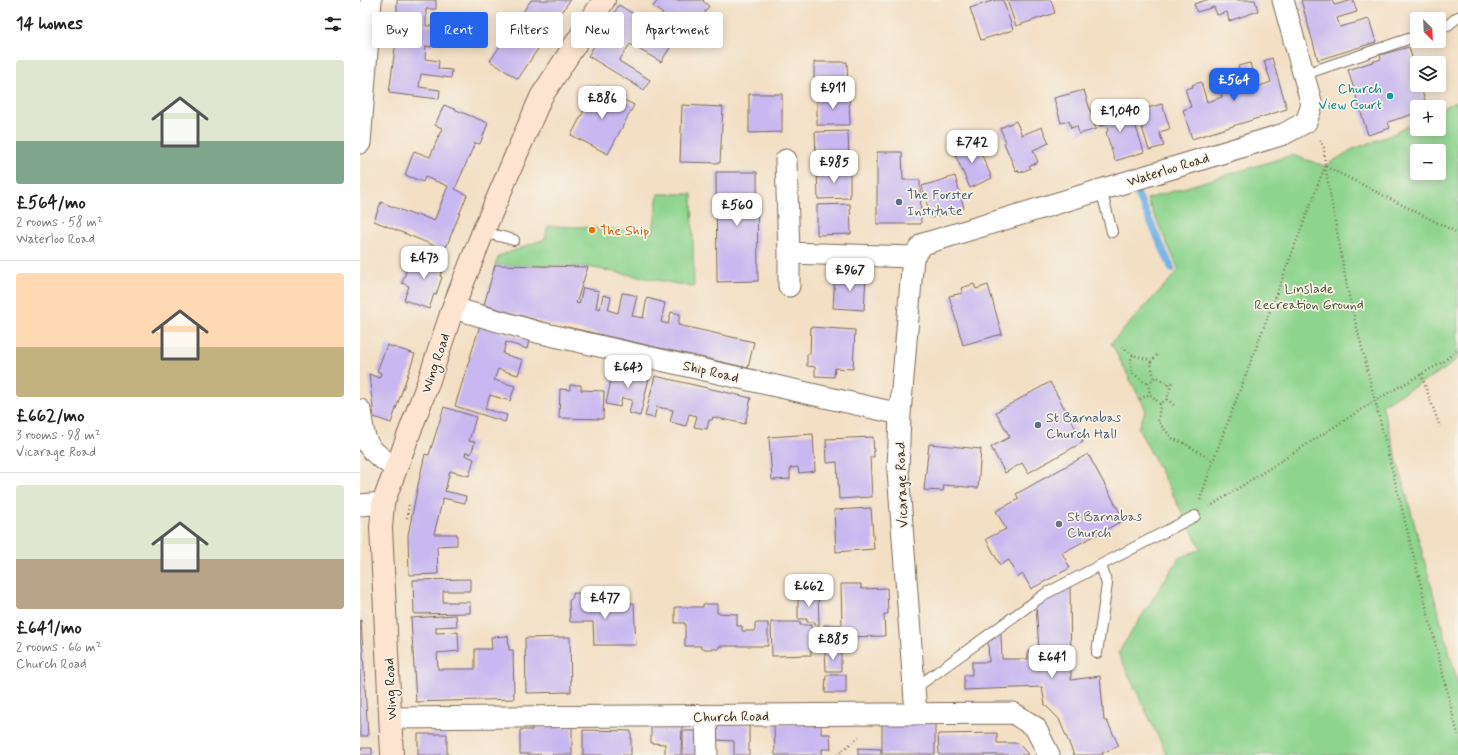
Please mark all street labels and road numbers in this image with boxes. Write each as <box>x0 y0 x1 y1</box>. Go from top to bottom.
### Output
street label: Waterloo Road <box>1125 149 1212 191</box>
street label: Wing Road <box>417 331 456 396</box>
street label: Ship Road <box>681 357 740 387</box>
street label: Vicarage Road <box>892 442 912 528</box>
street label: Wing Road <box>380 657 403 721</box>
street label: Church Road <box>693 707 769 727</box>

